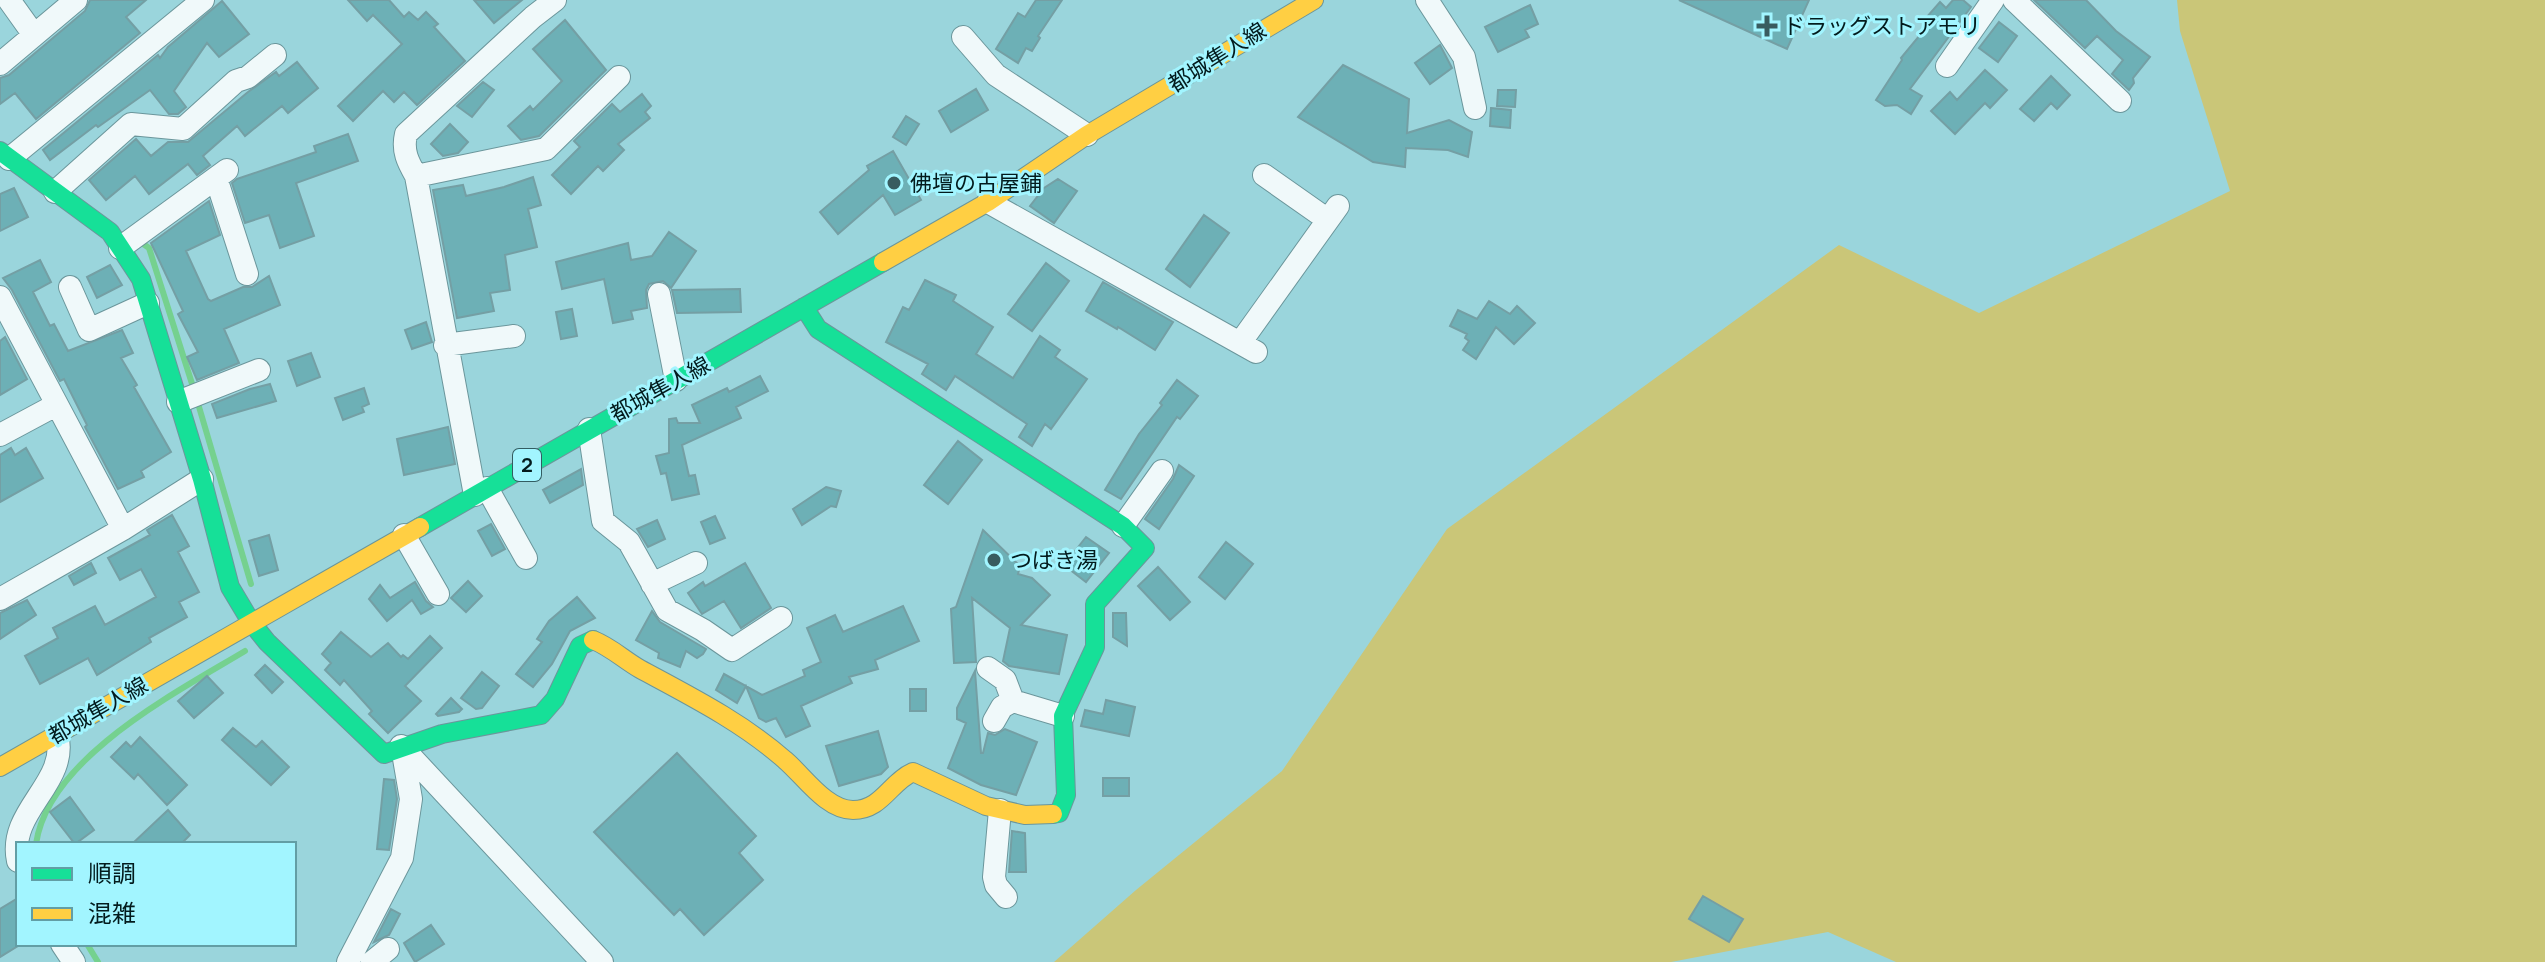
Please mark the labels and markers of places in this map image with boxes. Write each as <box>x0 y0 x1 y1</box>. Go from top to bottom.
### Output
place label: ドラッグストアモリ <box>1783 11 1981 41</box>
marker: ドラッグストアモリ <box>1758 17 1776 35</box>
place label: 佛壇の古屋鋪 <box>910 168 1042 198</box>
marker: 佛壇の古屋鋪 <box>885 174 903 192</box>
place label: つばき湯 <box>1010 545 1098 575</box>
marker: つばき湯 <box>985 551 1003 569</box>

